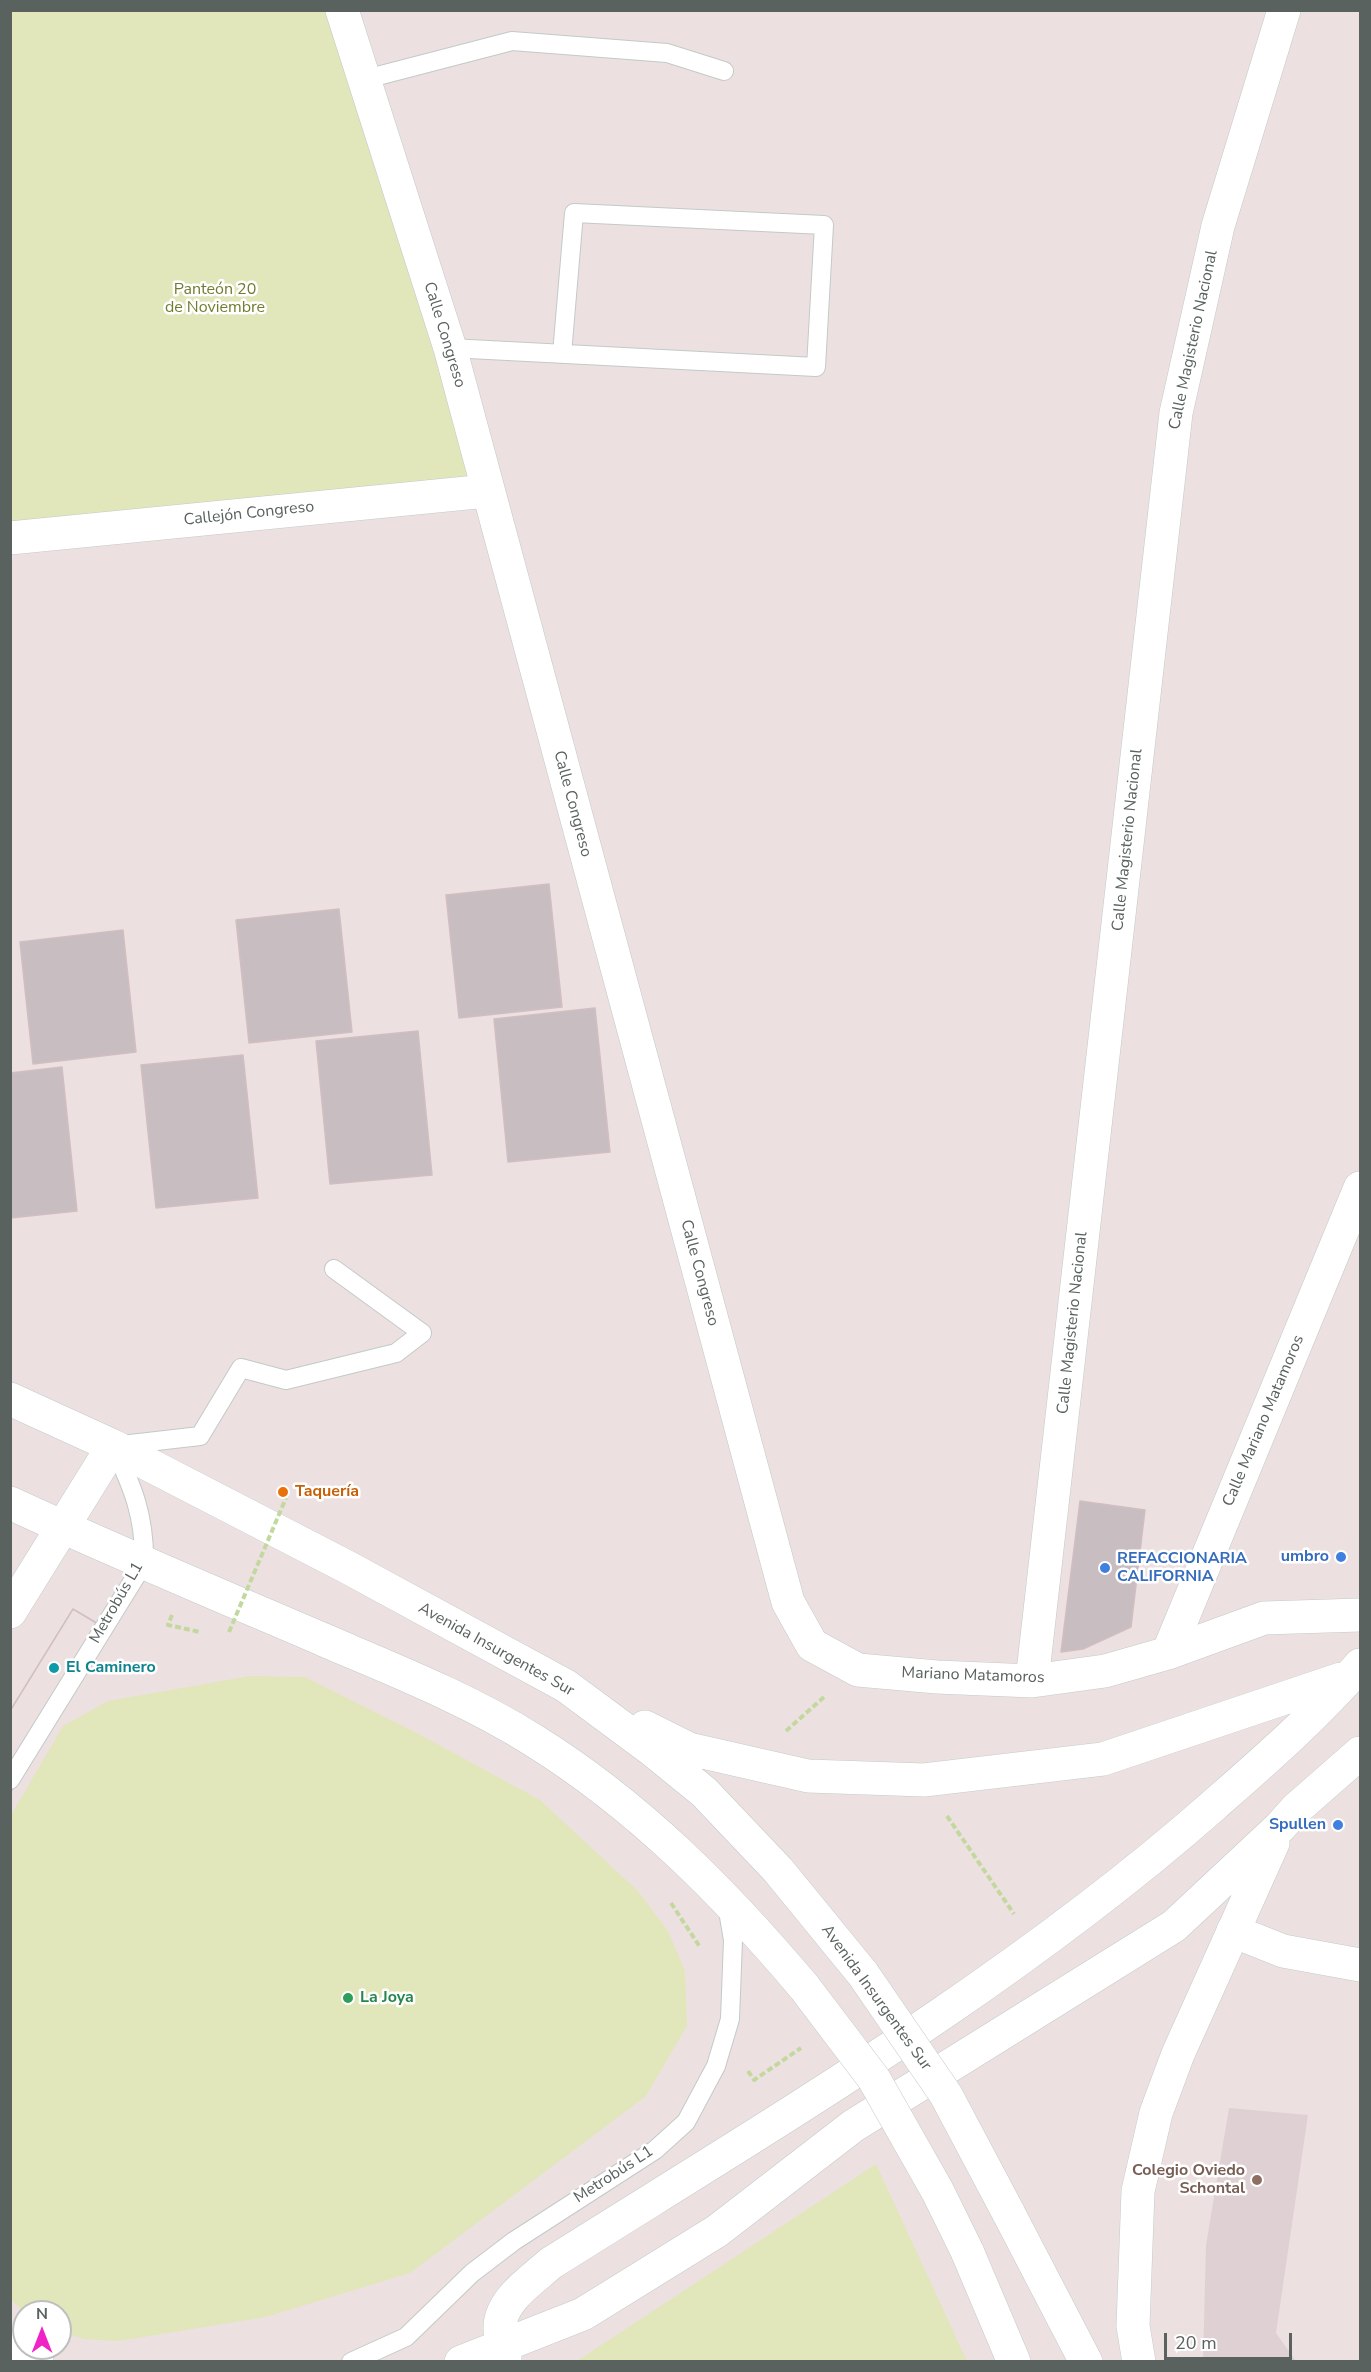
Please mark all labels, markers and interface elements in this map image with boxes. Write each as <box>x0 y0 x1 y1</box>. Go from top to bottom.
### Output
street label: Calle Magisterio Nacional <box>1166 249 1222 431</box>
park label: Panteón 20 de Noviembre <box>165 280 265 318</box>
street label: Calle Congreso <box>419 280 469 390</box>
street label: Callejón Congreso <box>183 498 315 530</box>
street label: Calle Magisterio Nacional <box>1109 748 1147 932</box>
street label: Calle Congreso <box>549 749 595 859</box>
street label: Calle Congreso <box>676 1218 722 1328</box>
street label: Calle Magisterio Nacional <box>1054 1231 1092 1415</box>
street label: Calle Mariano Matamoros <box>1219 1332 1309 1510</box>
place label: Taquería <box>295 1482 359 1502</box>
marker: Taquería <box>276 1485 290 1499</box>
place label: umbro <box>1281 1547 1329 1567</box>
place label: REFACCIONARIA CALIFORNIA <box>1117 1549 1247 1587</box>
marker: umbro <box>1334 1550 1348 1564</box>
street label: Metrobús L1 <box>86 1559 148 1647</box>
marker: REFACCIONARIA CALIFORNIA <box>1098 1561 1112 1575</box>
street label: Avenida Insurgentes Sur <box>415 1599 577 1701</box>
place label: El Caminero <box>66 1658 156 1678</box>
marker: El Caminero <box>47 1661 61 1675</box>
street label: Mariano Matamoros <box>901 1664 1045 1688</box>
place label: Spullen <box>1269 1815 1326 1835</box>
marker: Spullen <box>1331 1818 1345 1832</box>
street label: Avenida Insurgentes Sur <box>817 1921 935 2075</box>
place label: La Joya <box>360 1988 414 2008</box>
marker: La Joya <box>341 1991 355 2005</box>
street label: Metrobús L1 <box>571 2142 657 2208</box>
place label: Colegio Oviedo Schontal <box>1132 2161 1245 2199</box>
marker: Colegio Oviedo Schontal <box>1250 2173 1264 2187</box>
north arrow <box>12 2300 72 2360</box>
text: N <box>36 2303 48 2325</box>
scale bar <box>1167 2321 1294 2359</box>
text: 20 m <box>1175 2331 1217 2355</box>

